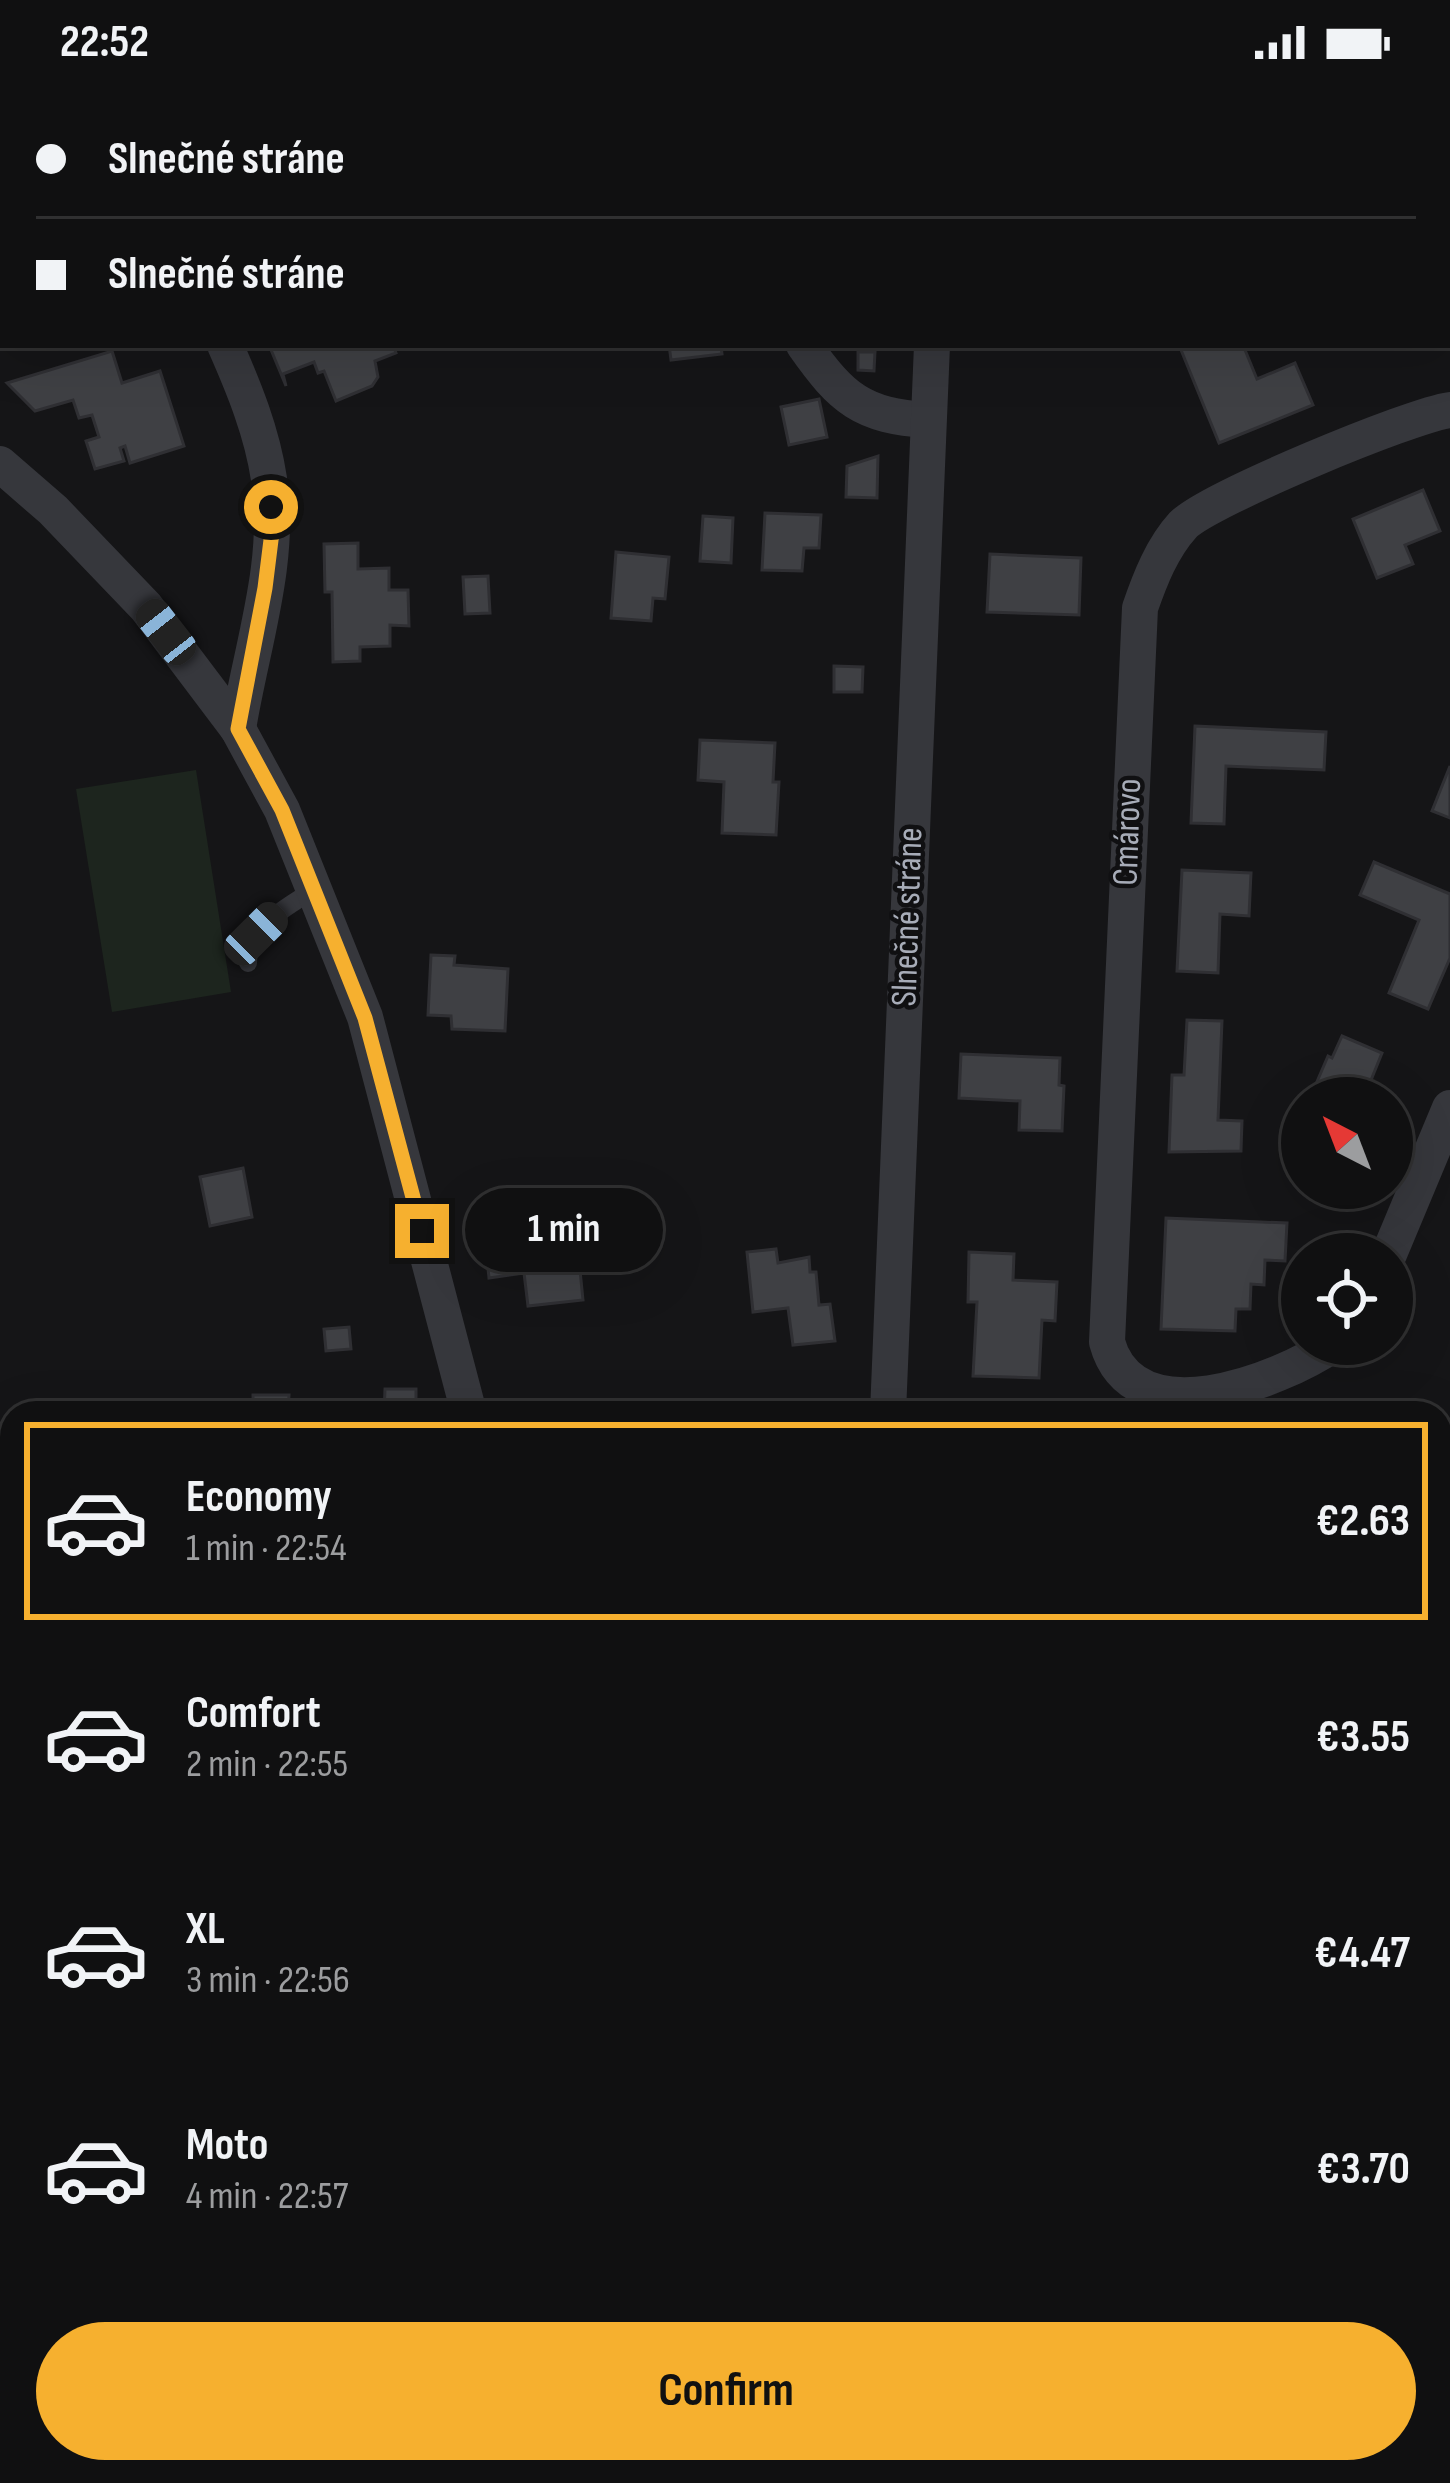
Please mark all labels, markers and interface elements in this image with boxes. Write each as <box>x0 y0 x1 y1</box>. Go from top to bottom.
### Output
text: 22:52 <box>60 15 149 70</box>
text: Slnečné stráne <box>108 132 345 187</box>
text: Slnečné stráne <box>108 247 345 302</box>
route start <box>244 480 298 534</box>
car <box>130 593 202 671</box>
street label: Cmárovo <box>1105 778 1151 886</box>
street label: Slnečné stráne <box>883 827 933 1007</box>
car <box>218 896 294 972</box>
north arrow <box>1281 1077 1413 1209</box>
map controls <box>1281 1077 1413 1365</box>
callout: 1 min <box>464 1189 662 1273</box>
route end <box>395 1204 449 1258</box>
text: 1 min <box>528 1206 600 1253</box>
button: locate <box>1281 1233 1413 1365</box>
icon: car <box>42 1467 150 1575</box>
text: Economy <box>186 1470 332 1525</box>
text: €2.63 <box>1316 1494 1410 1549</box>
text: 1 min · 22:54 <box>186 1525 347 1572</box>
icon: car <box>42 1683 150 1791</box>
text: Comfort <box>186 1686 321 1741</box>
text: €3.55 <box>1316 1710 1410 1765</box>
text: 2 min · 22:55 <box>186 1741 348 1788</box>
icon: car <box>42 1899 150 2007</box>
text: XL <box>186 1902 225 1957</box>
text: €4.47 <box>1314 1926 1410 1981</box>
text: 3 min · 22:56 <box>186 1957 350 2004</box>
icon: car <box>42 2115 150 2223</box>
text: Moto <box>186 2118 268 2173</box>
text: €3.70 <box>1317 2142 1410 2197</box>
text: 4 min · 22:57 <box>186 2173 348 2220</box>
button: Confirm <box>36 2322 1416 2460</box>

